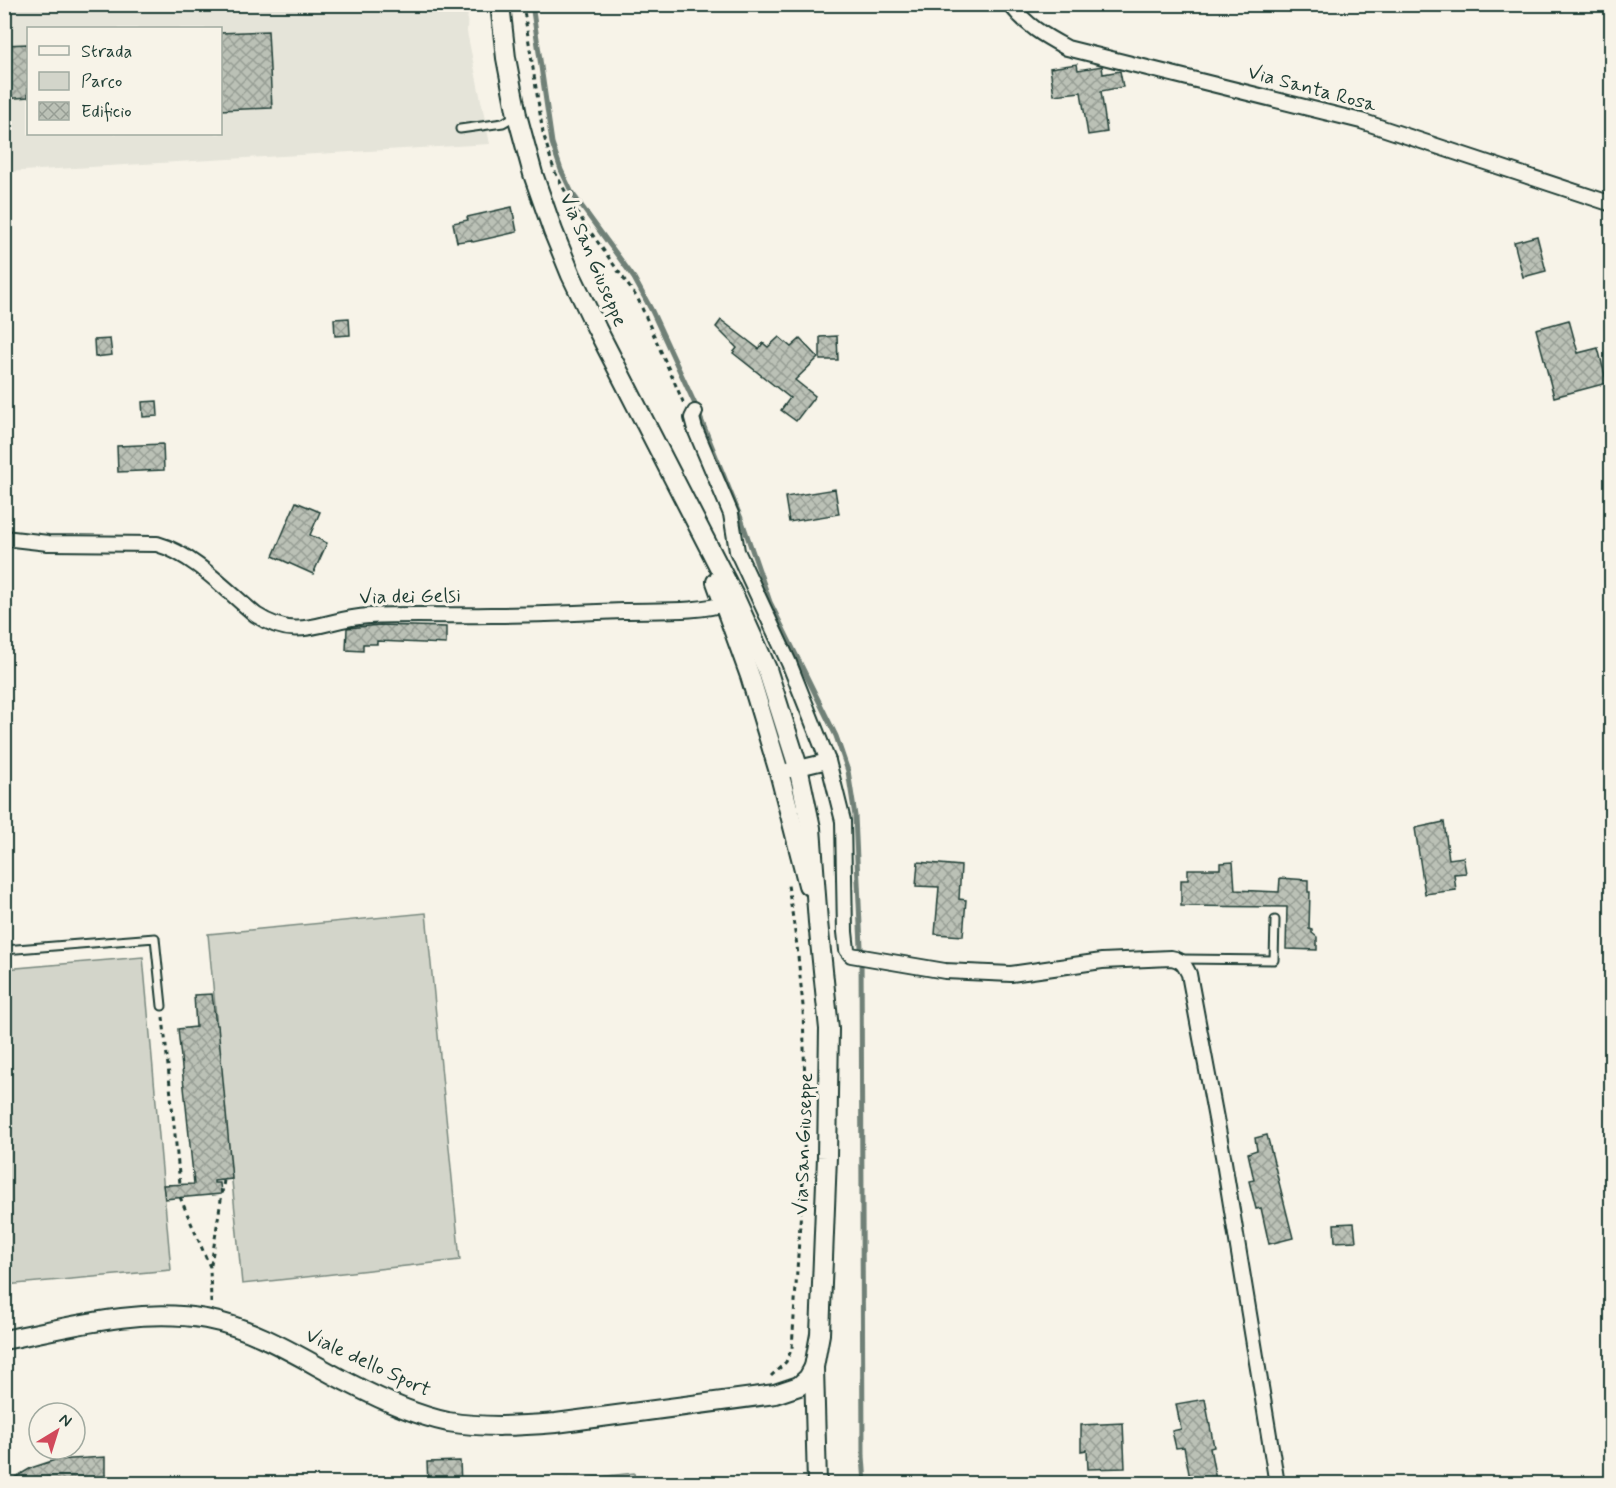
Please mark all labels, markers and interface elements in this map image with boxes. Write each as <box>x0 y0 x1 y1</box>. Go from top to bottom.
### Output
legend <box>27 27 222 135</box>
text: Strada <box>81 40 132 64</box>
street label: Via Santa Rosa <box>1245 59 1380 119</box>
text: Parco <box>81 70 122 94</box>
text: Edificio <box>81 100 132 124</box>
street label: Via San Giuseppe <box>553 189 633 331</box>
street label: Via dei Gelsi <box>359 583 461 611</box>
street label: Via San Giuseppe <box>788 1072 820 1216</box>
street label: Viale dello Sport <box>301 1322 435 1404</box>
north arrow <box>27 1401 87 1461</box>
text: N <box>55 1409 76 1432</box>

